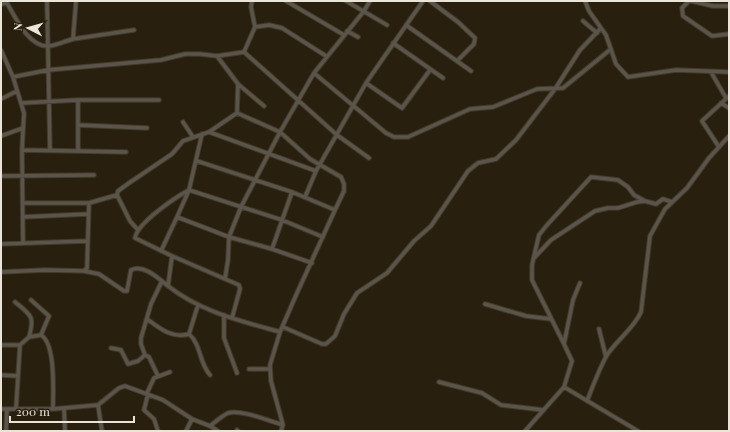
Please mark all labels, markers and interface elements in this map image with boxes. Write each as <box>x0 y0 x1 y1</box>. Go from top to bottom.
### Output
north arrow <box>8 8 48 48</box>
text: N <box>10 22 25 32</box>
scale bar <box>10 398 134 424</box>
text: 200 m <box>16 403 50 419</box>

